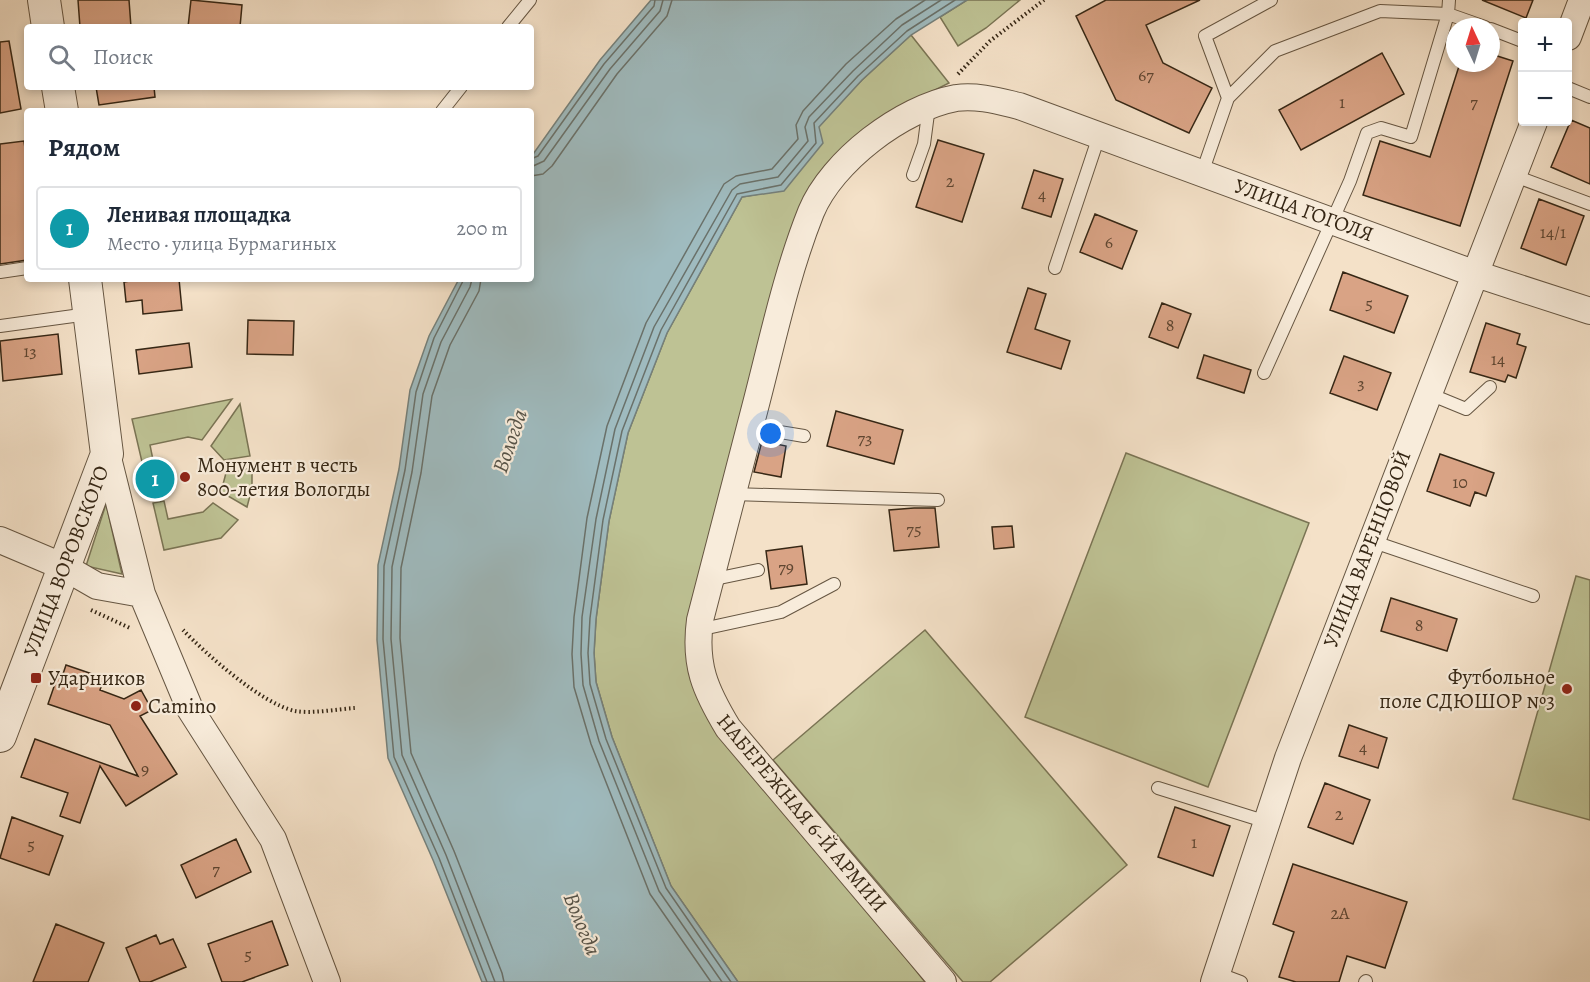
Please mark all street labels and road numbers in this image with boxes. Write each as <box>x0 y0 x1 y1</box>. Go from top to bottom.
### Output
street label: УЛИЦА ГОГОЛЯ <box>1230 172 1378 248</box>
street label: УЛИЦА ВАРЕНЦОВОЙ <box>1316 446 1418 652</box>
street label: УЛИЦА ВОРОВСКОГО <box>17 461 115 661</box>
street label: НАБЕРЕЖНАЯ 6-Й АРМИИ <box>711 708 893 918</box>

